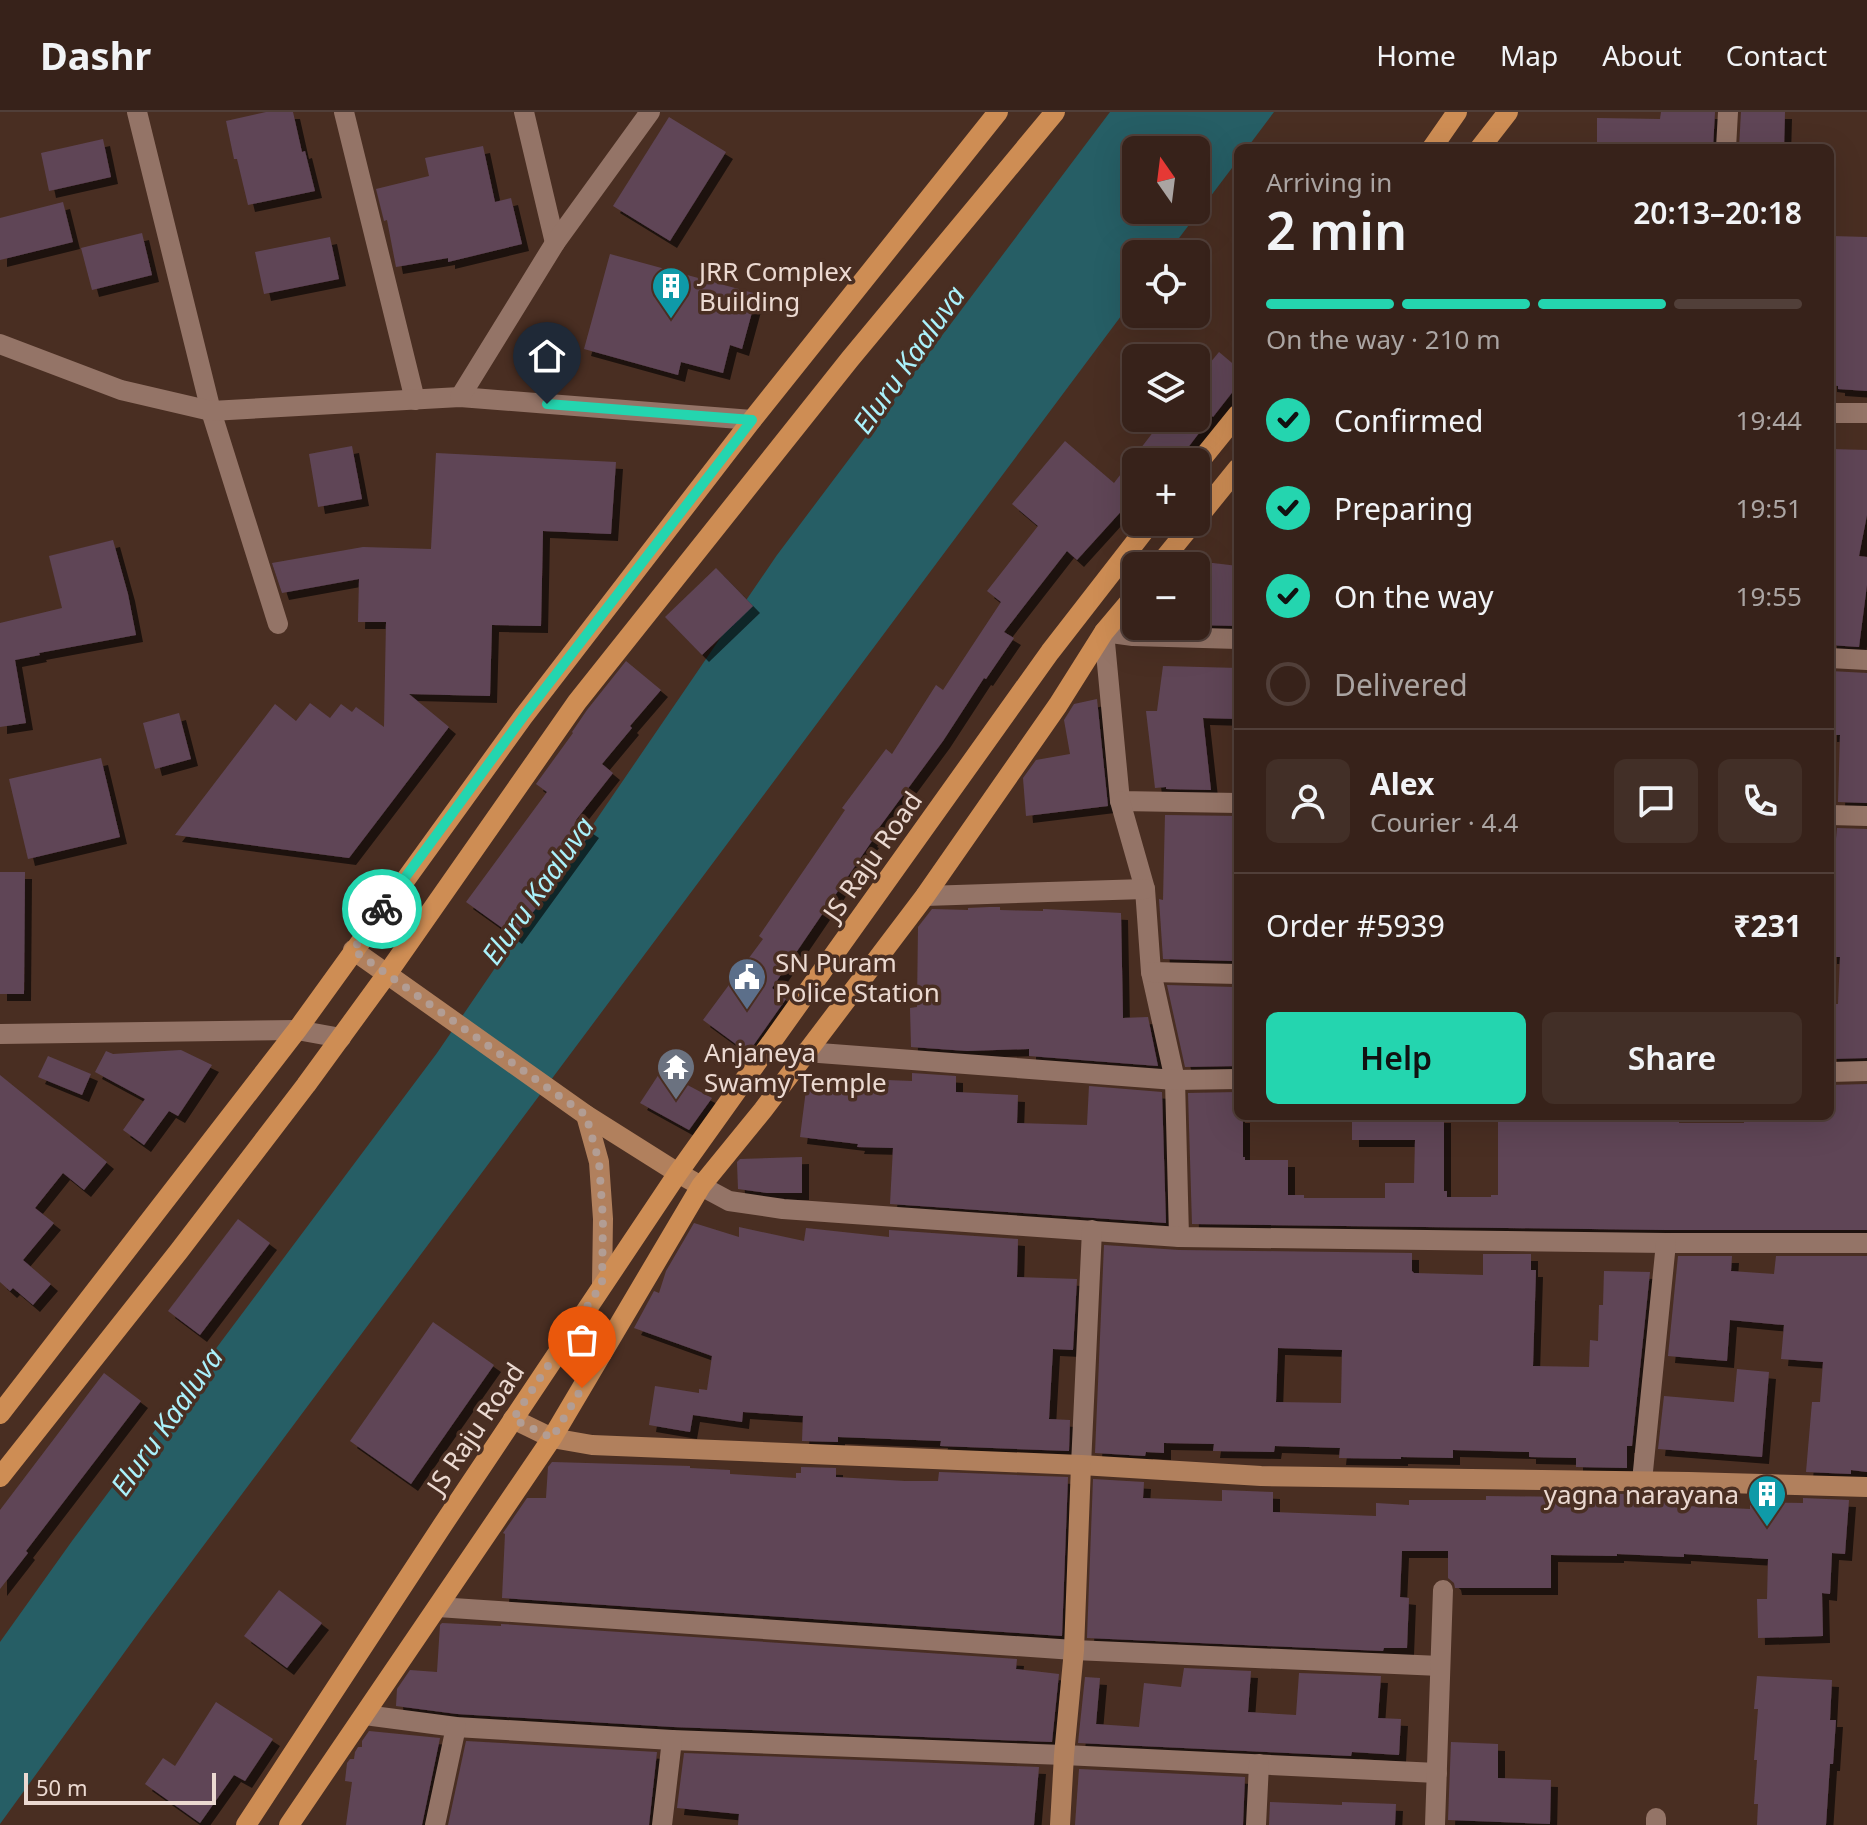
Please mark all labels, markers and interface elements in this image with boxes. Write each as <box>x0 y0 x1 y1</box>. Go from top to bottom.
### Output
text: Dashr <box>40 29 151 81</box>
text: Home <box>1376 36 1456 74</box>
text: Map <box>1500 36 1558 74</box>
text: About <box>1602 36 1682 74</box>
text: Contact <box>1726 36 1827 74</box>
north arrow <box>1122 136 1210 224</box>
map controls <box>1122 136 1210 640</box>
text: Arriving in <box>1266 164 1392 200</box>
text: 20:13–20:18 <box>1633 192 1802 233</box>
text: 2 min <box>1266 194 1407 265</box>
button: locate <box>1122 240 1210 328</box>
place label: JRR Complex Building <box>696 253 853 319</box>
building icon: JRR Complex Building <box>650 265 692 320</box>
water label: Eluru Kaaluva <box>843 277 973 441</box>
text: On the way · 210 m <box>1266 321 1500 357</box>
pin <box>513 322 581 404</box>
icon: home <box>525 334 569 378</box>
button: layers <box>1122 344 1210 432</box>
icon: check <box>1266 398 1310 442</box>
text: Confirmed <box>1334 400 1484 441</box>
text: 19:44 <box>1736 402 1802 438</box>
button: + <box>1122 448 1210 536</box>
icon: check <box>1266 486 1310 530</box>
text: Preparing <box>1334 488 1473 529</box>
text: 19:51 <box>1736 490 1802 526</box>
button: − <box>1122 552 1210 640</box>
icon: check <box>1266 574 1310 618</box>
text: On the way <box>1334 576 1494 617</box>
text: 19:55 <box>1736 578 1802 614</box>
text: Delivered <box>1334 664 1468 705</box>
button: person <box>1266 759 1350 843</box>
button: chat <box>1614 759 1698 843</box>
button: phone <box>1718 759 1802 843</box>
text: Alex <box>1370 763 1434 804</box>
street label: JS Raju Road <box>812 784 930 931</box>
text: Courier · 4.4 <box>1370 804 1518 840</box>
water label: Eluru Kaaluva <box>472 808 602 972</box>
courier <box>342 869 422 949</box>
icon: bike <box>360 887 404 931</box>
text: Order #5939 <box>1266 905 1445 946</box>
text: ₹231 <box>1733 905 1802 946</box>
place label: SN Puram Police Station <box>775 944 940 1010</box>
public building icon: SN Puram Police Station <box>726 956 768 1011</box>
button: Help <box>1266 1012 1526 1104</box>
button: Share <box>1542 1012 1802 1104</box>
place label: Anjaneya Swamy Temple <box>704 1034 887 1100</box>
temple icon: Anjaneya Swamy Temple <box>655 1046 697 1101</box>
pin <box>548 1306 616 1388</box>
icon: bag <box>560 1318 604 1362</box>
water label: Eluru Kaaluva <box>101 1339 231 1503</box>
street label: JS Raju Road <box>416 1355 532 1503</box>
building icon: yagna narayana <box>1746 1473 1788 1528</box>
place label: yagna narayana <box>1544 1476 1739 1512</box>
scale bar <box>24 1769 216 1805</box>
text: 50 m <box>36 1772 87 1802</box>

